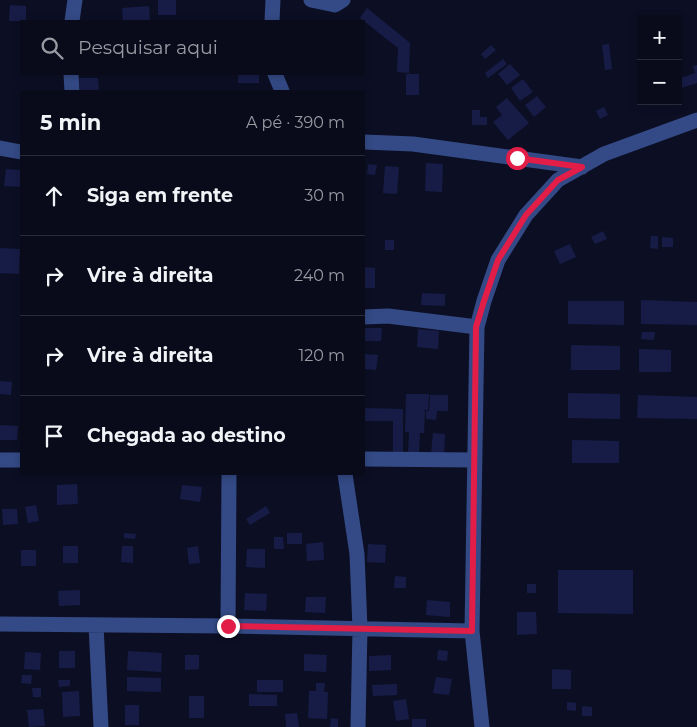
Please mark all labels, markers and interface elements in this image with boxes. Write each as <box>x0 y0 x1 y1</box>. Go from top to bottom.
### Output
map controls <box>637 15 682 105</box>
button: + <box>637 15 682 60</box>
search box <box>20 20 365 75</box>
icon: search <box>38 34 66 62</box>
text: Pesquisar aqui <box>78 36 218 59</box>
button: − <box>637 60 682 105</box>
text: 5 min <box>40 110 101 135</box>
text: A pé · 390 m <box>246 113 345 132</box>
route start <box>506 147 529 170</box>
icon: ahead <box>40 182 68 210</box>
text: Siga em frente <box>87 184 233 207</box>
text: 30 m <box>304 186 345 205</box>
icon: right <box>40 262 68 290</box>
text: Vire à direita <box>87 264 214 287</box>
text: 240 m <box>294 266 345 285</box>
icon: right <box>40 342 68 370</box>
text: Vire à direita <box>87 344 214 367</box>
text: 120 m <box>298 346 345 365</box>
icon: arrive <box>40 422 68 450</box>
text: Chegada ao destino <box>87 424 286 447</box>
route end <box>217 615 240 638</box>

